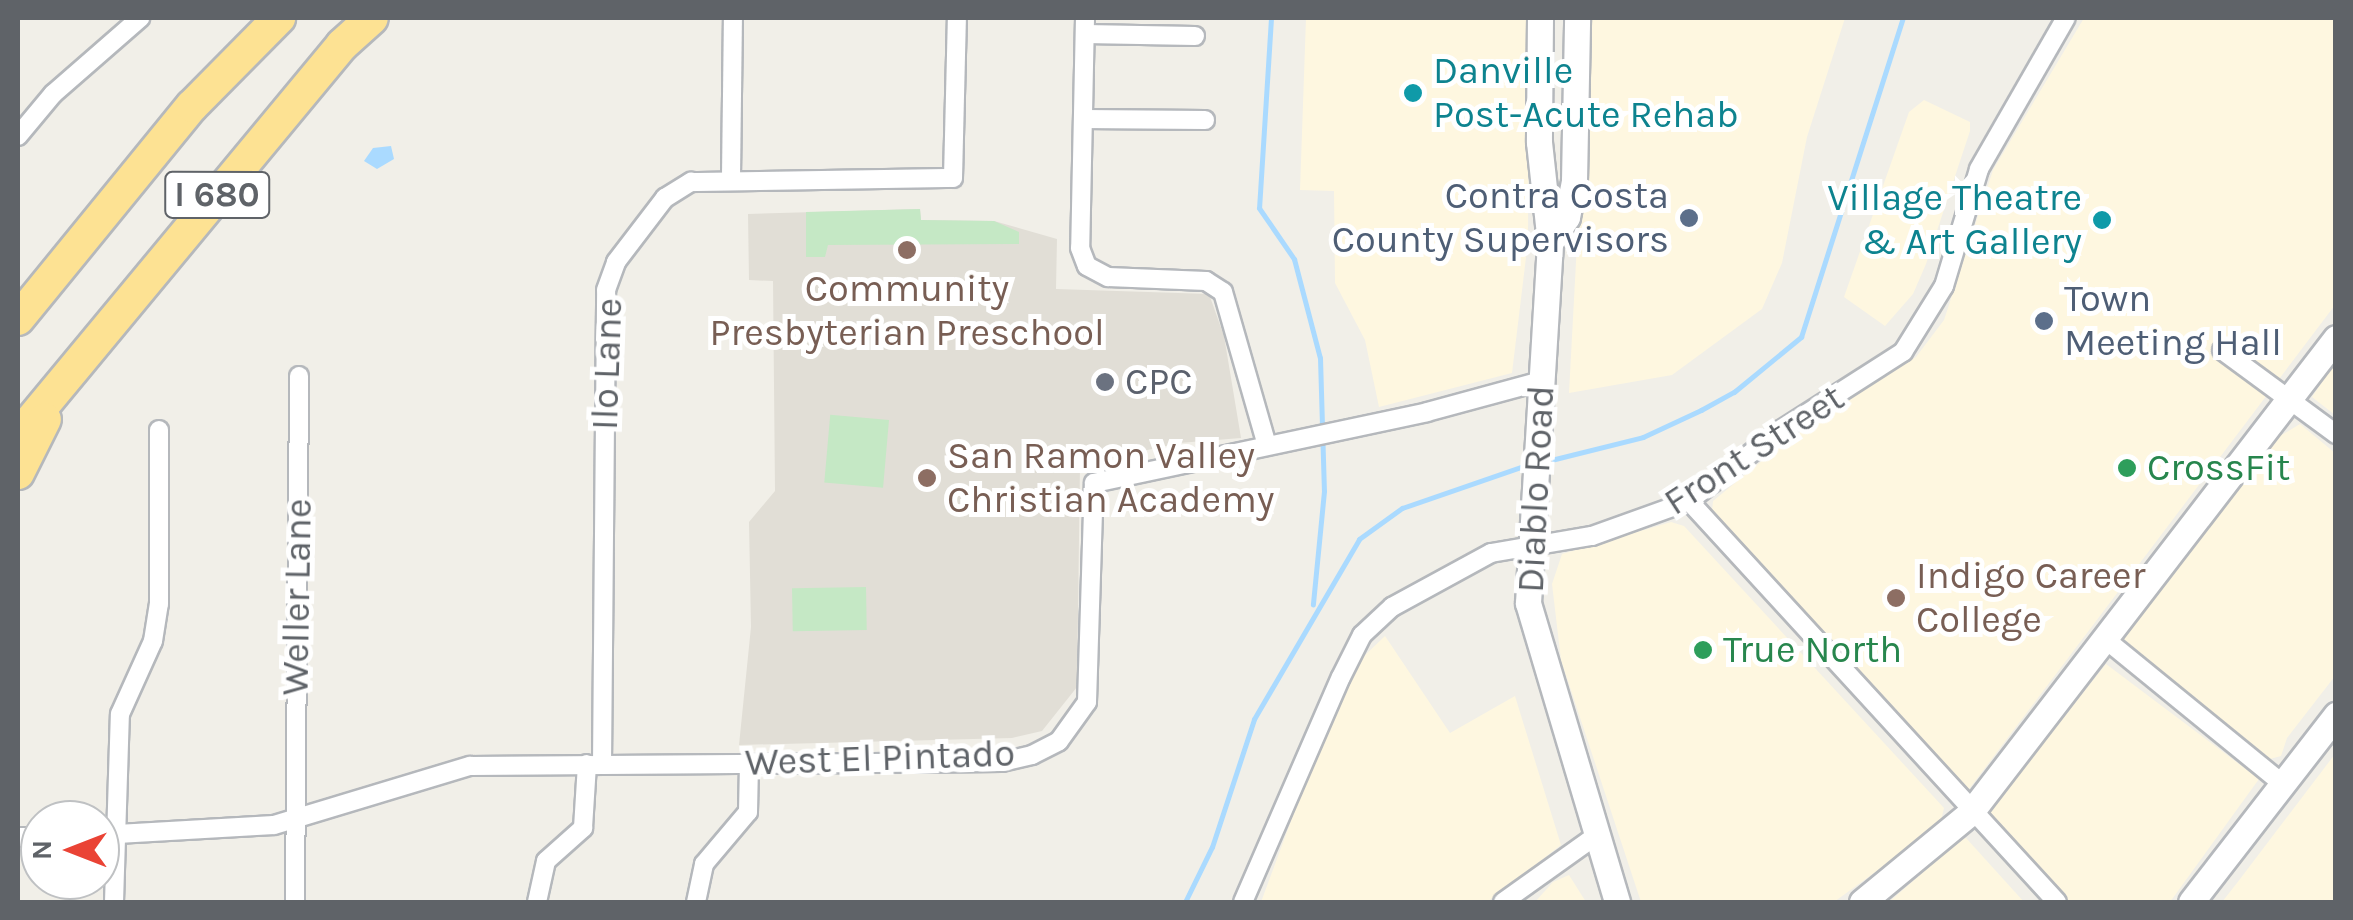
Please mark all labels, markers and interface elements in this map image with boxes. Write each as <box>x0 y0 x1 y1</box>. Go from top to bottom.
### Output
place label: Danville Post-Acute Rehab <box>1433 48 1739 137</box>
marker: Danville Post-Acute Rehab <box>1402 82 1424 104</box>
road number: I 680 <box>162 165 272 225</box>
place label: Contra Costa County Supervisors <box>1332 173 1669 262</box>
place label: Village Theatre & Art Gallery <box>1827 175 2082 264</box>
marker: Contra Costa County Supervisors <box>1678 207 1700 229</box>
marker: Village Theatre & Art Gallery <box>2091 209 2113 231</box>
marker: Community Presbyterian Preschool <box>896 239 918 261</box>
place label: Community Presbyterian Preschool <box>709 266 1105 356</box>
place label: Town Meeting Hall <box>2064 276 2282 366</box>
street label: Ilo Lane <box>582 297 632 431</box>
marker: Town Meeting Hall <box>2033 310 2055 332</box>
place label: CPC <box>1125 359 1193 405</box>
marker: CPC <box>1094 371 1116 393</box>
street label: Front Street <box>1656 375 1852 525</box>
street label: Diablo Road <box>1508 384 1564 594</box>
place label: San Ramon Valley Christian Academy <box>947 433 1274 522</box>
place label: CrossFit <box>2147 445 2290 491</box>
marker: CrossFit <box>2116 457 2138 479</box>
marker: San Ramon Valley Christian Academy <box>916 467 938 489</box>
street label: Weller Lane <box>272 498 322 696</box>
place label: Indigo Career College <box>1916 553 2145 642</box>
marker: Indigo Career College <box>1885 587 1907 609</box>
place label: True North <box>1723 627 1902 673</box>
marker: True North <box>1692 639 1714 661</box>
street label: West El Pintado <box>744 730 1016 786</box>
north arrow <box>20 800 120 900</box>
text: N <box>25 840 58 860</box>

